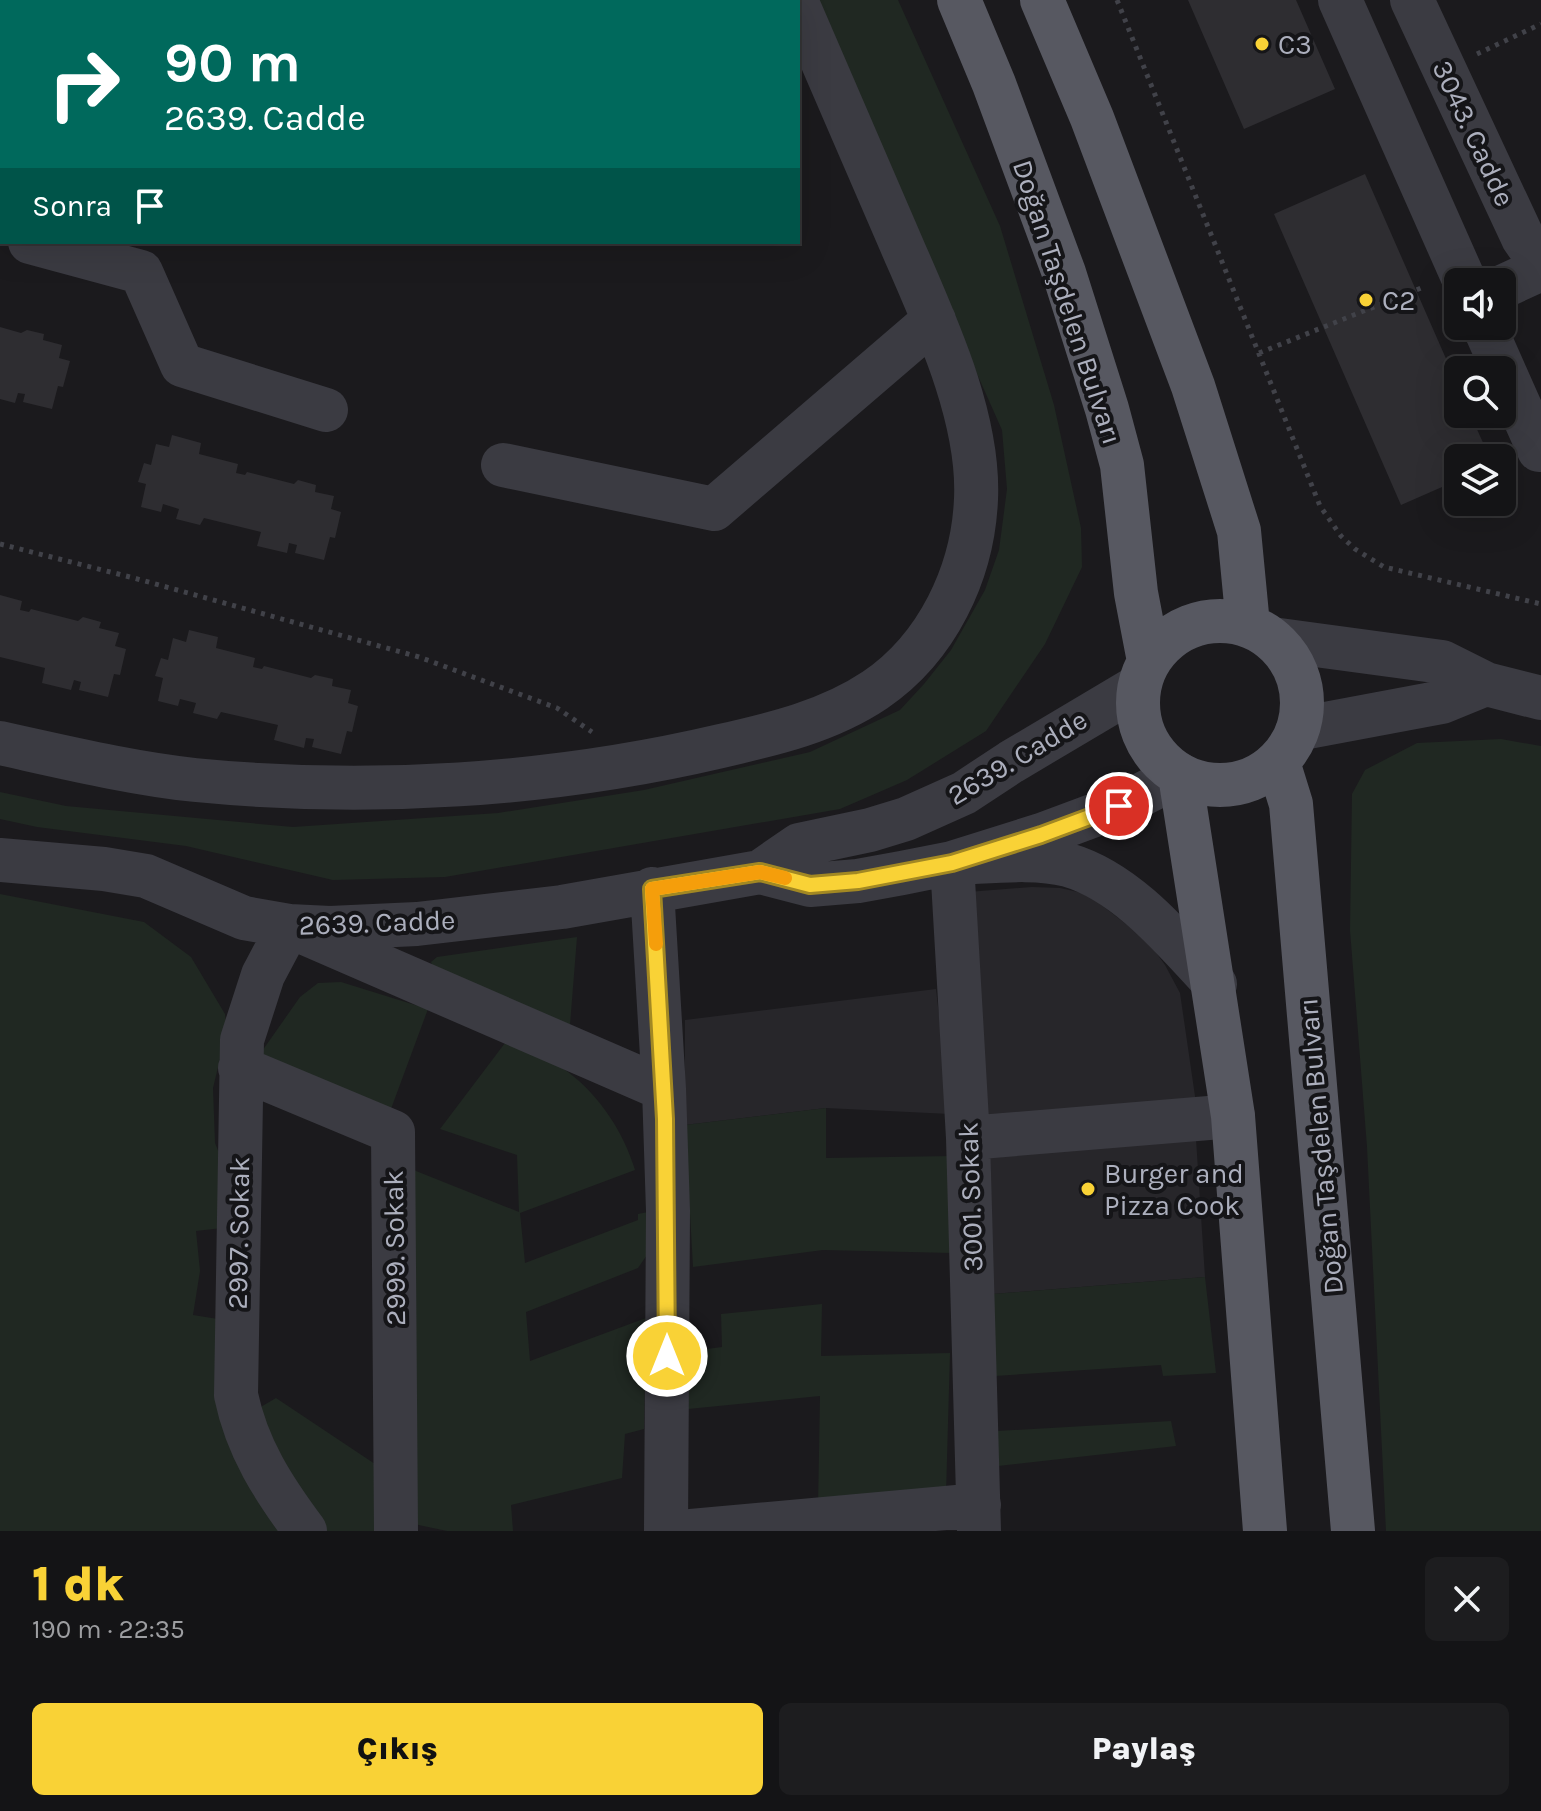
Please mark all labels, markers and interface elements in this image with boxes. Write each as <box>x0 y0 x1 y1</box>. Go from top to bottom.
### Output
place label: C3 <box>1278 28 1312 61</box>
text: 90 m <box>164 30 301 95</box>
icon: right <box>32 32 136 136</box>
marker: C3 <box>1253 35 1271 53</box>
street label: 3043. Cadde <box>1425 55 1522 211</box>
text: 2639. Cadde <box>164 97 366 139</box>
street label: Doğan Taşdelen Bulvarı <box>1006 156 1129 449</box>
icon: arrive <box>128 184 172 228</box>
text: Sonra <box>32 188 112 224</box>
map controls <box>1444 268 1516 516</box>
button: sound <box>1444 268 1516 340</box>
place label: C2 <box>1382 284 1415 317</box>
marker: C2 <box>1357 291 1375 309</box>
button: search <box>1444 356 1516 428</box>
button: layers <box>1444 444 1516 516</box>
street label: 2639. Cadde <box>942 703 1093 812</box>
pin <box>1085 772 1153 840</box>
icon: arrive <box>1097 784 1141 828</box>
street label: 2639. Cadde <box>298 903 456 942</box>
street label: Doğan Taşdelen Bulvarı <box>1291 997 1350 1295</box>
street label: 3001. Sokak <box>951 1122 990 1272</box>
street label: 2997. Sokak <box>221 1156 256 1310</box>
place label: Burger and Pizza Cook <box>1104 1157 1244 1222</box>
street label: 2999. Sokak <box>377 1170 412 1326</box>
marker: Burger and Pizza Cook <box>1079 1180 1097 1198</box>
position arrow <box>625 1314 709 1398</box>
text: 1 dk <box>32 1556 124 1612</box>
button: close <box>1425 1557 1509 1641</box>
text: 190 m · 22:35 <box>32 1614 185 1645</box>
button: Çıkış <box>32 1703 763 1795</box>
button: Paylaş <box>779 1703 1509 1795</box>

